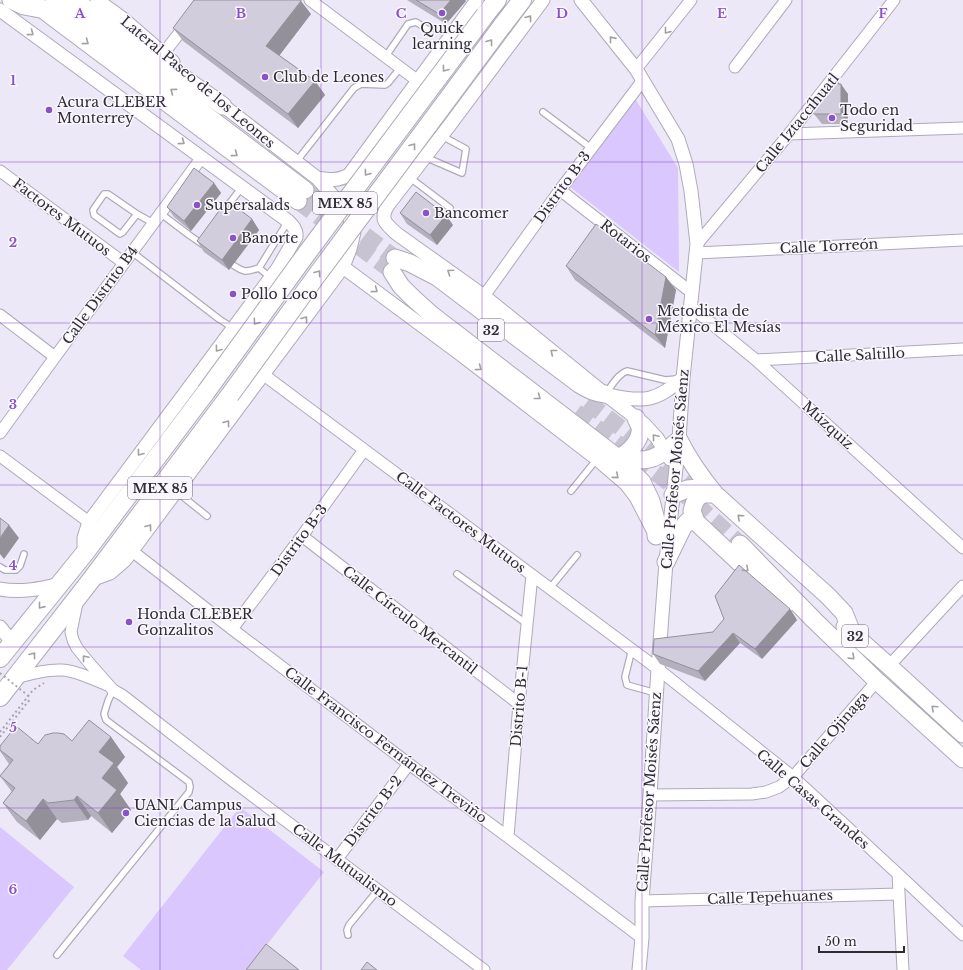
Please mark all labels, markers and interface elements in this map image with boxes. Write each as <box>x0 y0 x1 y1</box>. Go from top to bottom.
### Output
text: A <box>74 5 86 22</box>
text: B <box>236 5 246 22</box>
text: C <box>396 5 407 22</box>
text: D <box>556 5 568 22</box>
text: E <box>717 5 727 22</box>
text: F <box>879 5 888 22</box>
marker: Quick learning <box>437 8 447 18</box>
street label: Lateral Paseo de los Leones <box>117 12 279 152</box>
one-way arrow <box>525 15 532 22</box>
place label: Quick learning <box>412 19 472 53</box>
one-way arrow <box>664 26 671 33</box>
one-way arrow <box>27 28 34 35</box>
one-way arrow <box>609 36 616 43</box>
one-way arrow <box>82 37 89 45</box>
one-way arrow <box>485 40 492 47</box>
one-way arrow <box>442 65 450 72</box>
place label: Club de Leones <box>273 68 384 86</box>
street label: Calle Iztaccíhuatl <box>751 69 843 177</box>
text: 1 <box>10 72 16 89</box>
marker: Club de Leones <box>260 72 270 82</box>
one-way arrow <box>171 88 178 95</box>
place label: Acura CLEBER Monterrey <box>56 93 167 127</box>
place label: Todo en Seguridad <box>840 101 913 135</box>
marker: Acura CLEBER Monterrey <box>44 105 54 115</box>
marker: Todo en Seguridad <box>827 113 837 123</box>
one-way arrow <box>177 137 184 144</box>
one-way arrow <box>408 144 415 151</box>
street label: Distrito B-3 <box>530 148 594 226</box>
one-way arrow <box>230 149 237 156</box>
one-way arrow <box>364 169 372 176</box>
street label: Factores Mutuos <box>9 174 115 260</box>
road number: MEX 85 <box>313 192 377 214</box>
place label: Supersalads <box>205 196 290 214</box>
marker: Supersalads <box>192 200 202 210</box>
place label: Bancomer <box>434 204 509 222</box>
marker: Bancomer <box>421 208 431 218</box>
street label: Rotarios <box>597 215 655 267</box>
place label: Banorte <box>241 229 298 247</box>
marker: Banorte <box>228 233 238 243</box>
text: 2 <box>9 234 17 251</box>
street label: Calle Torreón <box>779 234 879 258</box>
street label: Calle Distrito B4 <box>58 242 142 348</box>
one-way arrow <box>448 270 455 277</box>
one-way arrow <box>313 271 320 278</box>
place label: Pollo Loco <box>241 285 318 303</box>
one-way arrow <box>370 285 377 292</box>
marker: Pollo Loco <box>228 289 238 299</box>
place label: Metodista de México El Mesías <box>657 302 781 336</box>
marker: Metodista de México El Mesías <box>644 314 654 324</box>
one-way arrow <box>300 316 308 323</box>
one-way arrow <box>254 318 261 325</box>
road number: 32 <box>478 319 504 341</box>
street label: Calle Saltillo <box>815 344 905 366</box>
one-way arrow <box>215 345 222 352</box>
one-way arrow <box>550 350 558 357</box>
one-way arrow <box>474 363 481 370</box>
street label: Calle Profesor Moisés Sáenz <box>657 368 693 570</box>
one-way arrow <box>533 392 540 399</box>
text: 3 <box>9 396 17 413</box>
street label: Múzquiz <box>798 397 858 453</box>
one-way arrow <box>223 421 230 428</box>
one-way arrow <box>653 434 660 441</box>
one-way arrow <box>138 449 145 456</box>
street label: Calle Factores Mutuos <box>392 467 530 577</box>
one-way arrow <box>612 471 619 478</box>
road number: MEX 85 <box>128 477 192 499</box>
street label: Distrito B-3 <box>267 501 331 579</box>
one-way arrow <box>737 514 745 522</box>
one-way arrow <box>145 525 152 532</box>
text: 4 <box>9 557 18 574</box>
street label: Calle Círculo Mercantil <box>339 562 481 679</box>
one-way arrow <box>741 564 748 571</box>
one-way arrow <box>39 602 46 609</box>
place label: Honda CLEBER Gonzalitos <box>137 605 254 639</box>
marker: Honda CLEBER Gonzalitos <box>124 617 134 627</box>
road number: 32 <box>842 625 868 647</box>
one-way arrow <box>847 652 855 660</box>
one-way arrow <box>28 653 35 660</box>
one-way arrow <box>82 655 89 663</box>
street label: Calle Francisco Fernández Treviño <box>281 663 491 827</box>
street label: Distrito B-1 <box>506 664 532 748</box>
street label: Calle Ojinaga <box>796 688 872 772</box>
street label: Calle Profesor Moisés Sáenz <box>633 691 665 893</box>
one-way arrow <box>931 705 939 713</box>
text: 5 <box>9 719 17 736</box>
street label: Calle Casas Grandes <box>753 745 873 853</box>
street label: Distrito B-2 <box>340 772 406 850</box>
place label: UANL Campus Ciencias de la Salud <box>134 796 276 830</box>
marker: UANL Campus Ciencias de la Salud <box>121 808 131 818</box>
street label: Calle Mutualismo <box>289 820 401 910</box>
text: 6 <box>9 881 18 898</box>
street label: Calle Tepehuanes <box>707 886 833 908</box>
scale bar <box>819 928 904 954</box>
text: 50 m <box>825 934 857 949</box>

